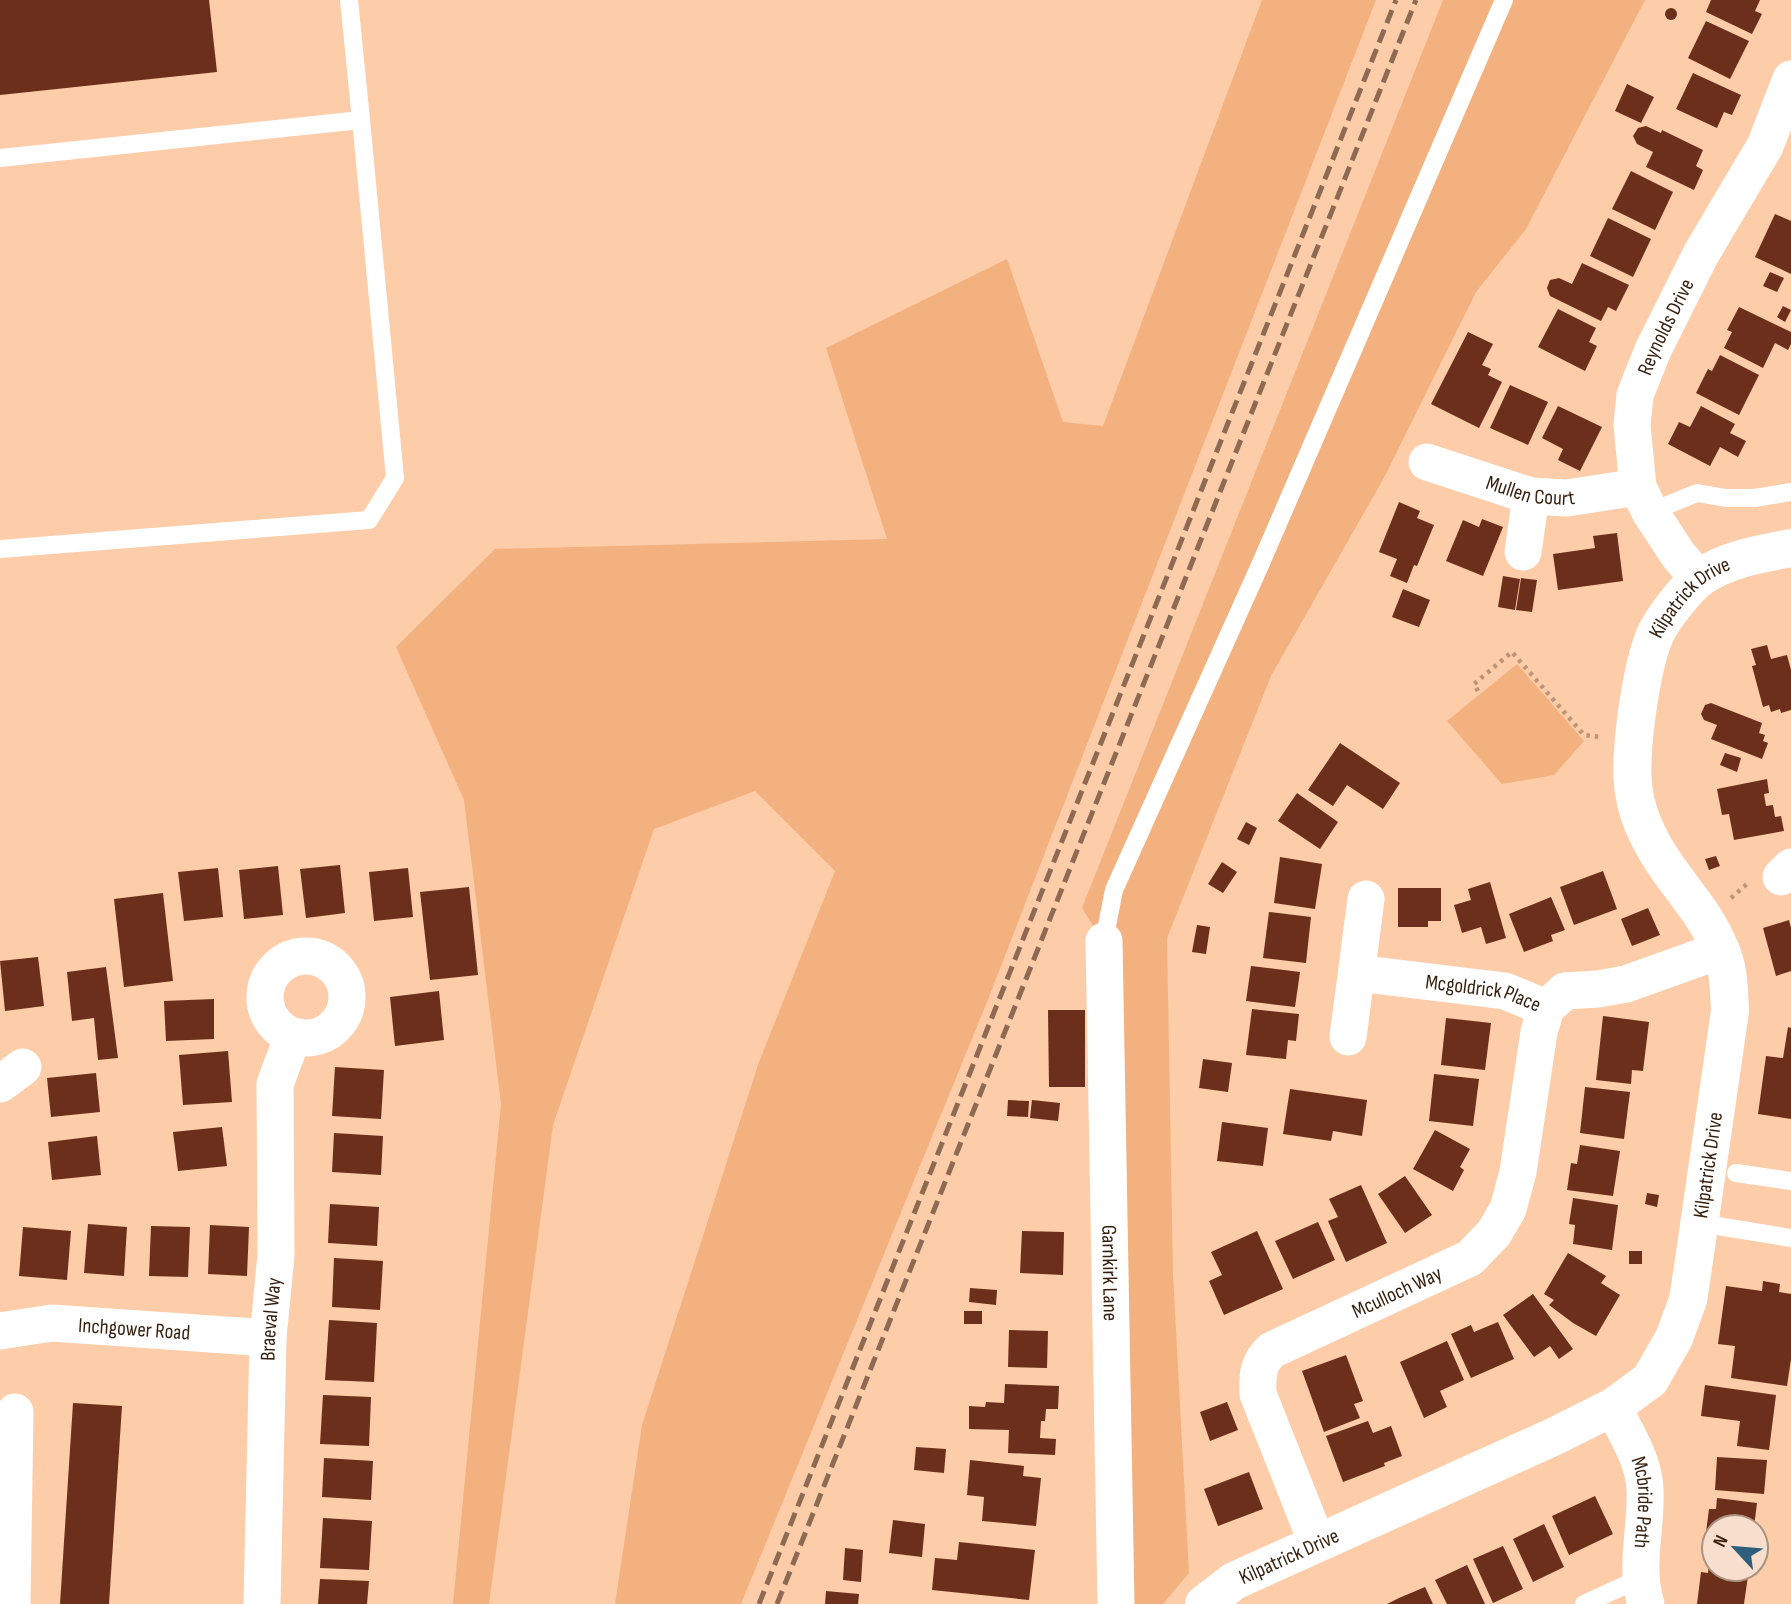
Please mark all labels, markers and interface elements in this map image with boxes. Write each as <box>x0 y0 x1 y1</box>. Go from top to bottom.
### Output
street label: Reynolds Drive <box>1632 275 1700 379</box>
street label: Mullen Court <box>1483 470 1576 511</box>
street label: Kilpatrick Drive <box>1643 552 1734 642</box>
street label: Mcgoldrick Place <box>1424 969 1545 1018</box>
street label: Kilpatrick Drive <box>1688 1110 1728 1220</box>
street label: Garnkirk Lane <box>1096 1225 1123 1321</box>
street label: Mculloch Way <box>1348 1261 1446 1324</box>
street label: Braeval Way <box>255 1276 287 1361</box>
street label: Inchgower Road <box>77 1313 191 1346</box>
street label: Mcbride Path <box>1626 1453 1657 1549</box>
north arrow <box>1700 1513 1770 1583</box>
street label: Kilpatrick Drive <box>1235 1523 1343 1590</box>
text: N <box>1709 1532 1734 1551</box>

